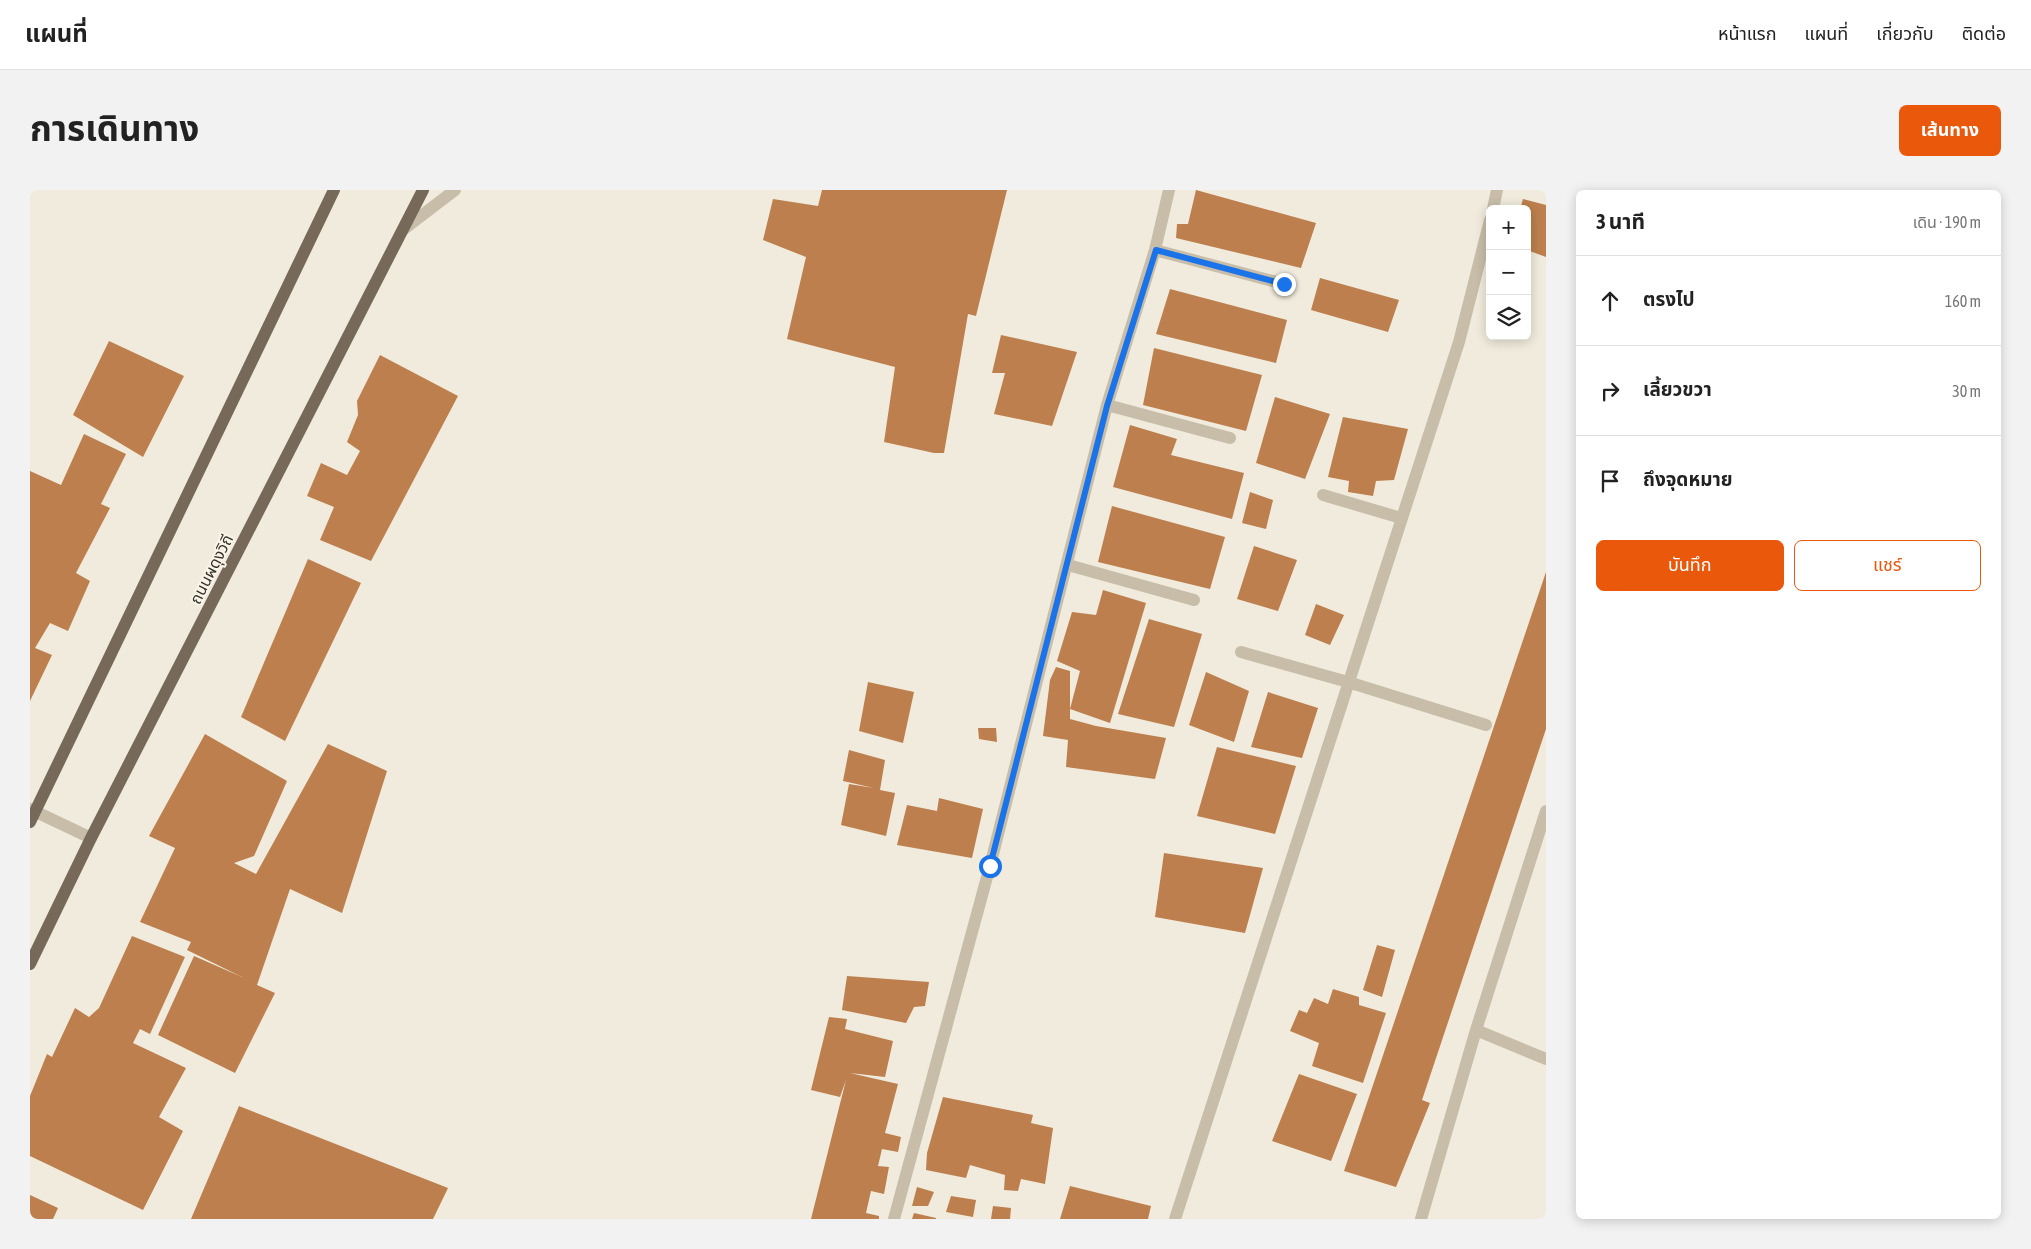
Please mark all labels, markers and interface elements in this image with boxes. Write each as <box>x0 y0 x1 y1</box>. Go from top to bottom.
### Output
text: แผนที่ <box>25 20 88 47</box>
text: หน้าแรก <box>1718 23 1776 44</box>
text: แผนที่ <box>1804 23 1848 44</box>
text: เกี่ยวกับ <box>1876 23 1934 44</box>
text: ติดต่อ <box>1962 23 2006 44</box>
button: เส้นทาง <box>1899 105 2001 156</box>
text: การเดินทาง <box>30 108 199 148</box>
map controls <box>1486 205 1531 340</box>
button: + <box>1486 205 1531 250</box>
text: 3 นาที <box>1596 209 1645 233</box>
text: เดิน · 190 m <box>1913 213 1981 231</box>
button: − <box>1486 250 1531 295</box>
route end <box>1273 273 1296 296</box>
icon: ahead <box>1596 287 1624 315</box>
text: ตรงไป <box>1643 288 1695 310</box>
text: 160 m <box>1945 292 1981 310</box>
button: layers <box>1486 295 1531 340</box>
icon: right <box>1596 377 1624 405</box>
text: เลี้ยวขวา <box>1643 378 1712 400</box>
text: 30 m <box>1952 382 1981 400</box>
icon: arrive <box>1596 467 1624 495</box>
text: ถึงจุดหมาย <box>1643 468 1733 490</box>
street label: ถนนผดุงวิถี <box>186 531 237 607</box>
button: บันทึก <box>1596 540 1784 591</box>
button: แชร์ <box>1794 540 1981 591</box>
route start <box>979 855 1002 878</box>

